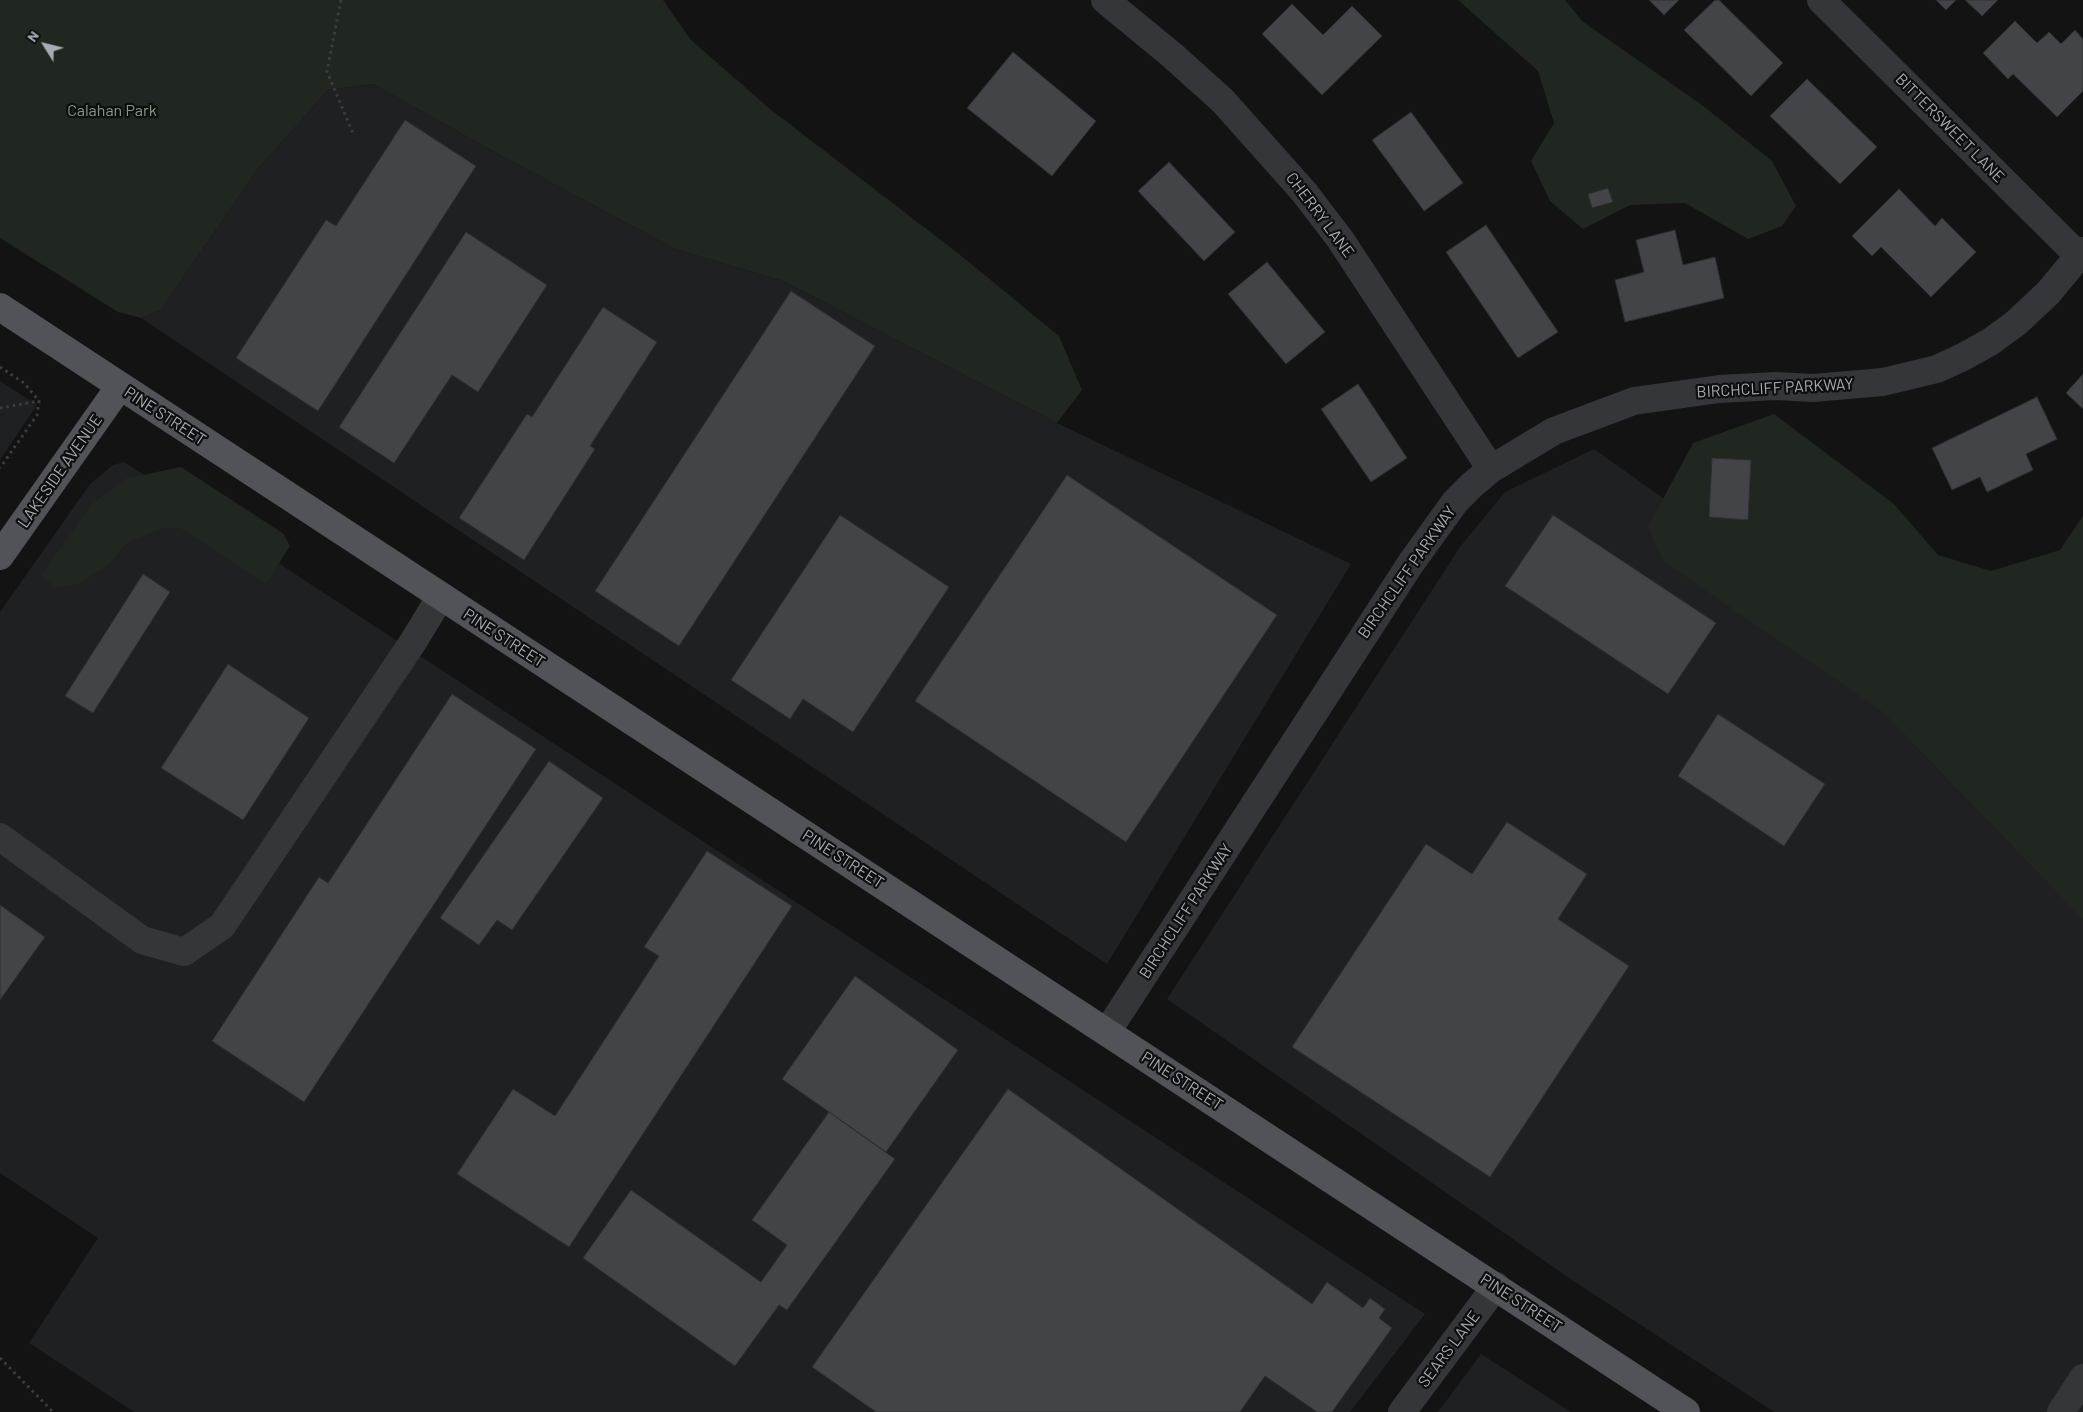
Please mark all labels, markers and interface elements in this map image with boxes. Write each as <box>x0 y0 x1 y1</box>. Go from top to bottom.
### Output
north arrow <box>20 20 70 70</box>
text: N <box>23 27 42 45</box>
street label: BITTERSWEET LANE <box>1891 69 2009 187</box>
park label: Calahan Park <box>67 101 157 121</box>
street label: CHERRY LANE <box>1282 169 1358 261</box>
street label: BIRCHCLIFF PARKWAY <box>1696 374 1854 402</box>
street label: PINE STREET <box>121 382 209 450</box>
street label: LAKESIDE AVENUE <box>14 411 106 531</box>
street label: BIRCHCLIFF PARKWAY <box>1354 502 1460 642</box>
street label: PINE STREET <box>460 604 548 672</box>
street label: PINE STREET <box>799 825 887 893</box>
street label: BIRCHCLIFF PARKWAY <box>1135 840 1237 982</box>
street label: PINE STREET <box>1138 1047 1226 1115</box>
street label: PINE STREET <box>1477 1269 1565 1337</box>
street label: SEARS LANE <box>1414 1307 1484 1391</box>

